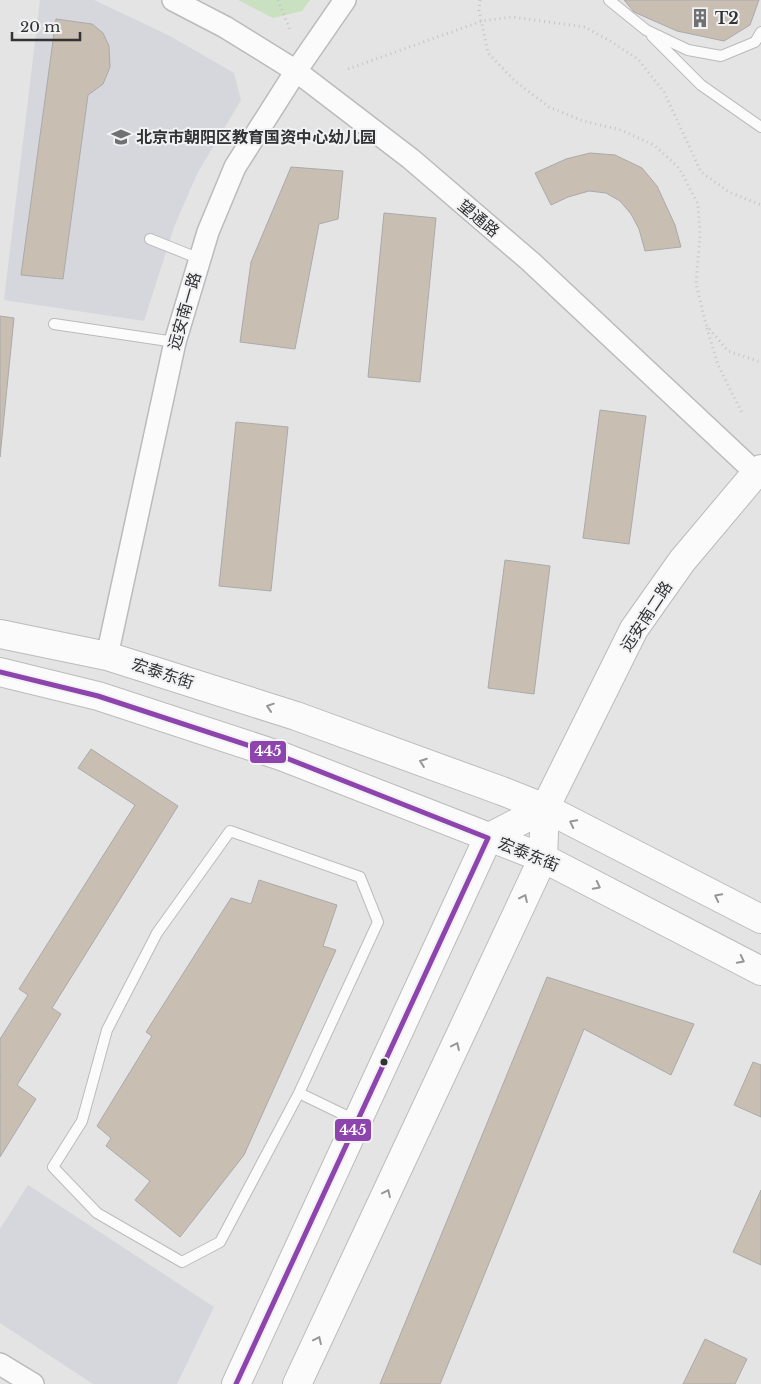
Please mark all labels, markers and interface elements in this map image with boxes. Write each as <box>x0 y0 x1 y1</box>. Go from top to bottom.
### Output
building icon: T2 <box>689 7 711 29</box>
place label: T2 <box>715 8 739 28</box>
scale bar <box>12 10 80 42</box>
text: 20 m <box>20 17 60 36</box>
school or university icon: 北京市朝阳区教育国资中心幼儿园 <box>110 126 132 148</box>
place label: 北京市朝阳区教育国资中心幼儿园 <box>136 127 376 147</box>
street label: 望通路 <box>454 195 504 241</box>
street label: 远安南一路 <box>163 270 205 352</box>
street label: 远安南二路 <box>616 577 676 655</box>
street label: 宏泰东街 <box>129 654 197 692</box>
one-way arrow <box>266 703 274 713</box>
line badge: 445 <box>249 740 287 764</box>
text: 445 <box>255 742 281 760</box>
one-way arrow <box>419 758 427 768</box>
one-way arrow <box>569 819 578 829</box>
street label: 宏泰东街 <box>496 833 562 875</box>
one-way arrow <box>592 880 601 890</box>
one-way arrow <box>714 893 723 903</box>
one-way arrow <box>518 894 529 903</box>
one-way arrow <box>736 954 745 964</box>
one-way arrow <box>449 1042 459 1051</box>
unlabelled marker <box>379 1057 389 1067</box>
line badge: 445 <box>334 1118 372 1142</box>
text: 445 <box>340 1121 366 1139</box>
one-way arrow <box>380 1189 391 1198</box>
one-way arrow <box>311 1336 322 1345</box>

